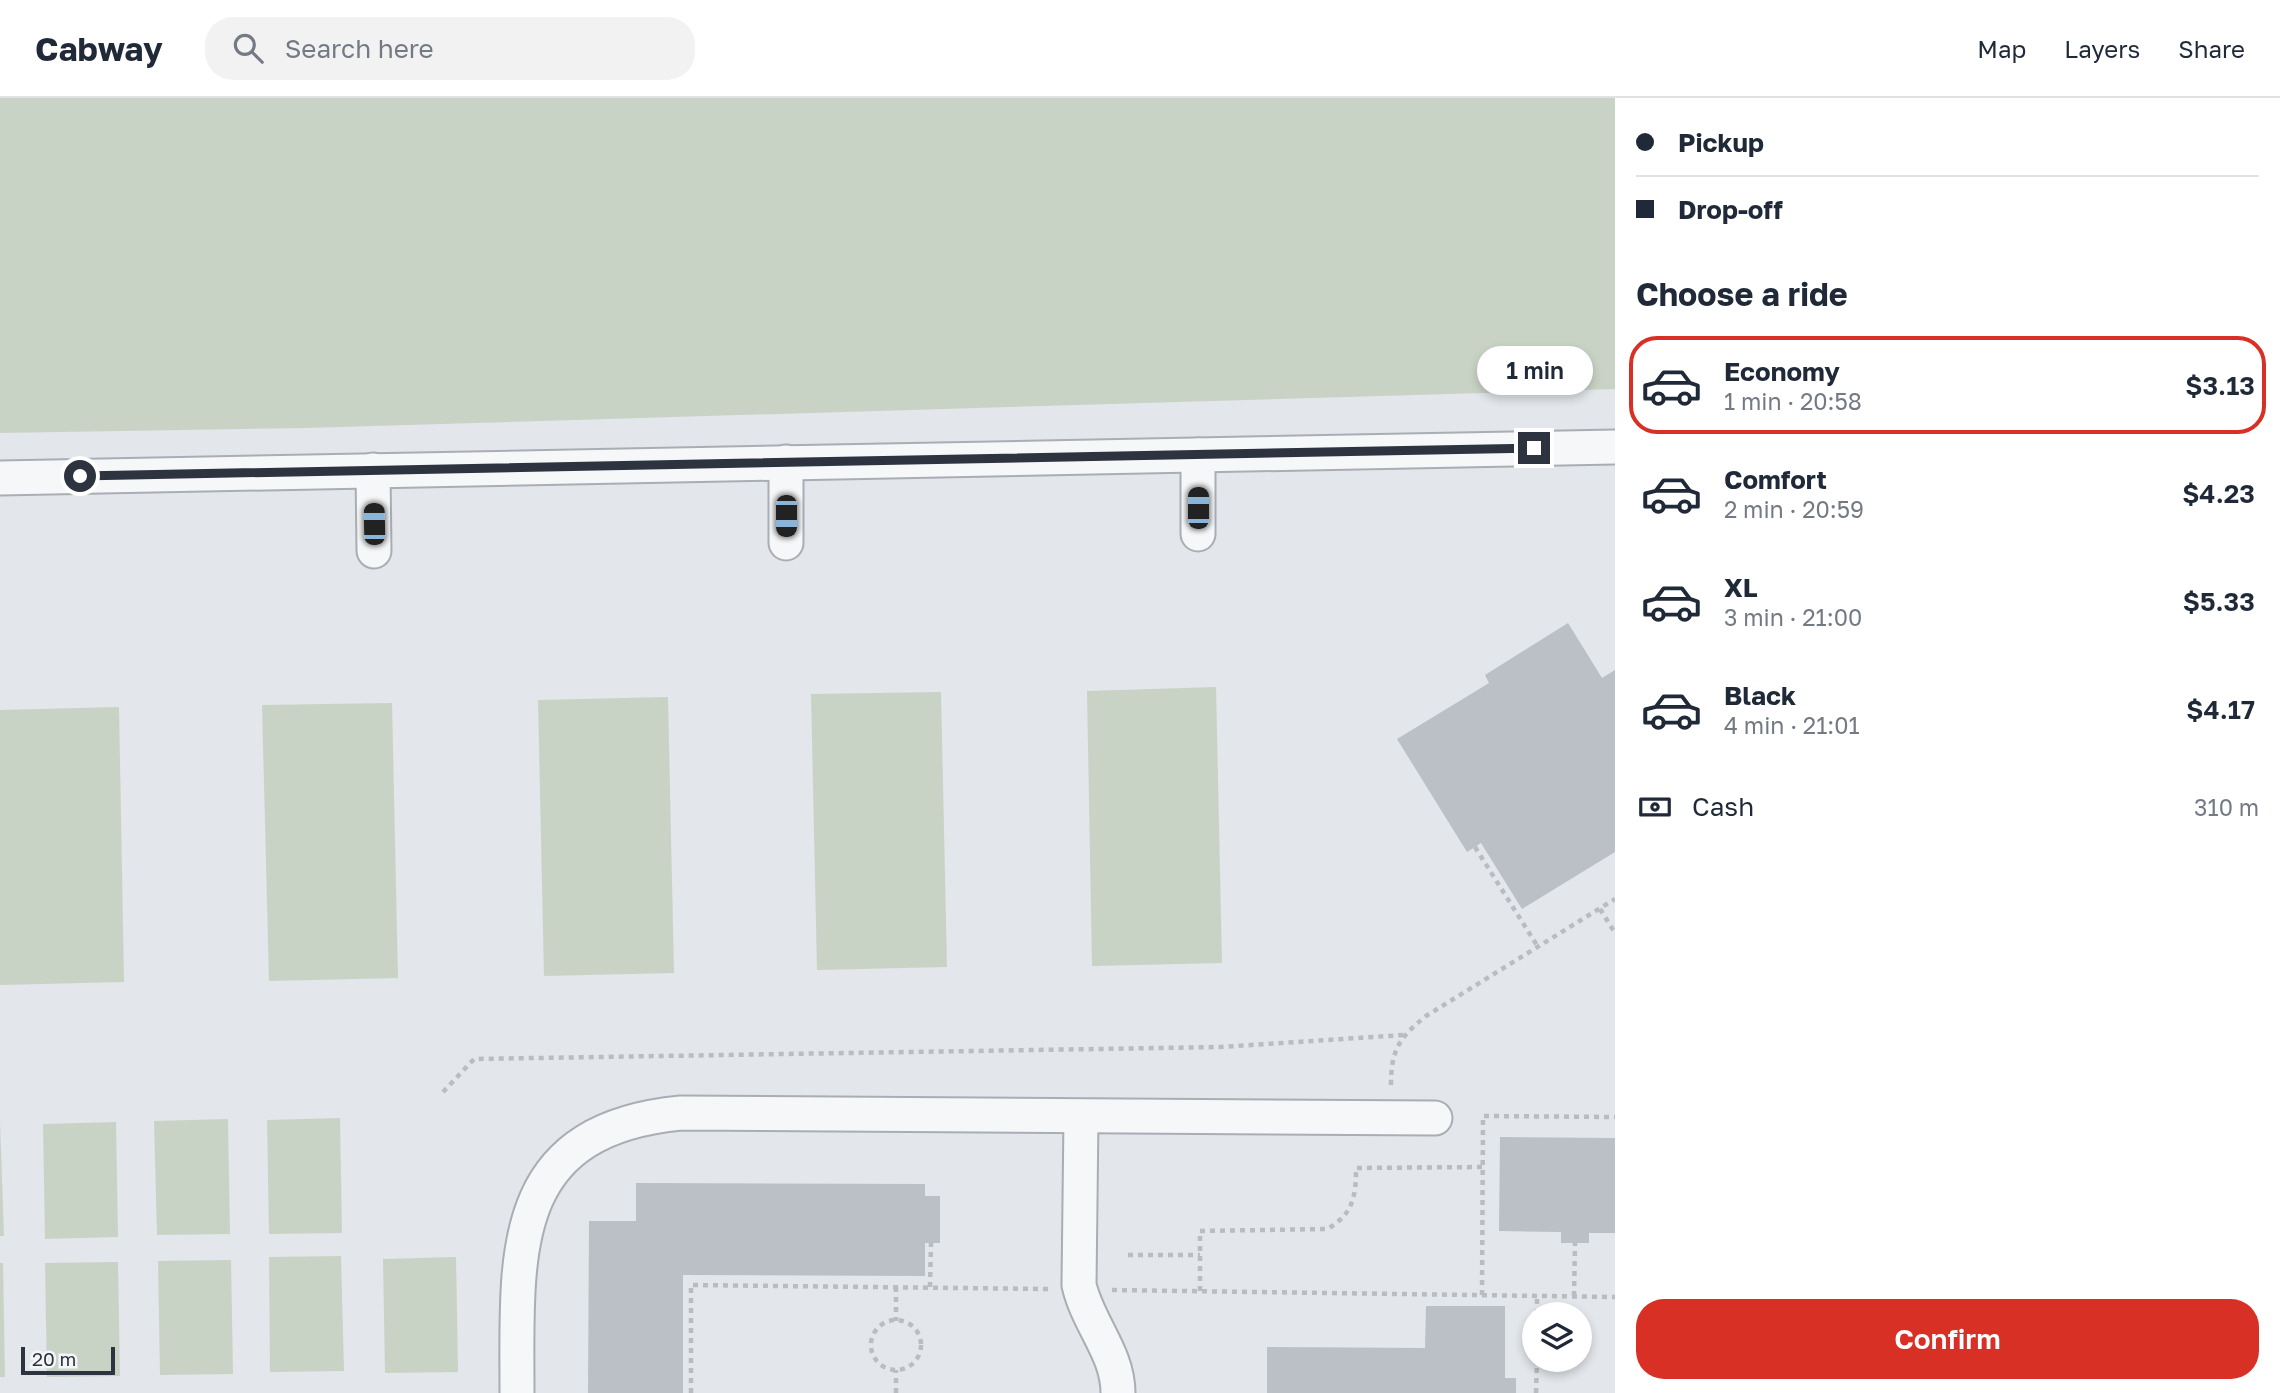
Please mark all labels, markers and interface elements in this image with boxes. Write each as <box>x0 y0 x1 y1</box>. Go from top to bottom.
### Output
search box <box>205 17 695 80</box>
text: Cabway <box>35 29 163 68</box>
icon: search <box>229 29 267 67</box>
text: Search here <box>285 33 434 64</box>
text: Map <box>1977 34 2026 63</box>
text: Layers <box>2064 34 2140 63</box>
text: Share <box>2178 34 2245 63</box>
text: Pickup <box>1678 127 1764 158</box>
text: Drop-off <box>1678 194 1783 225</box>
text: Choose a ride <box>1636 275 1848 313</box>
callout: 1 min <box>1476 346 1592 396</box>
icon: car <box>1640 354 1703 417</box>
text: 1 min <box>1506 356 1564 384</box>
text: Economy <box>1724 356 1840 387</box>
text: $3.13 <box>2185 370 2255 401</box>
text: 1 min · 20:58 <box>1724 387 1862 415</box>
route end <box>1518 432 1550 464</box>
route start <box>64 460 96 492</box>
icon: car <box>1640 462 1703 525</box>
text: Comfort <box>1724 464 1827 495</box>
text: $4.23 <box>2182 478 2255 509</box>
car <box>1188 487 1209 529</box>
car <box>776 495 797 537</box>
text: 2 min · 20:59 <box>1724 495 1864 523</box>
car <box>364 503 385 545</box>
icon: car <box>1640 570 1703 633</box>
text: XL <box>1724 572 1758 603</box>
text: $5.33 <box>2183 586 2255 617</box>
text: 3 min · 21:00 <box>1724 603 1862 631</box>
icon: car <box>1640 678 1703 741</box>
text: Black <box>1724 680 1796 711</box>
text: $4.17 <box>2186 694 2255 725</box>
text: 4 min · 21:01 <box>1724 711 1860 739</box>
icon: cash <box>1636 788 1674 826</box>
text: Cash <box>1692 791 1754 822</box>
text: 310 m <box>2194 793 2259 821</box>
button: Confirm <box>1636 1299 2259 1379</box>
map controls <box>1522 1302 1592 1372</box>
button: layers <box>1522 1302 1592 1372</box>
scale bar <box>21 1344 116 1376</box>
text: 20 m <box>32 1347 76 1370</box>

